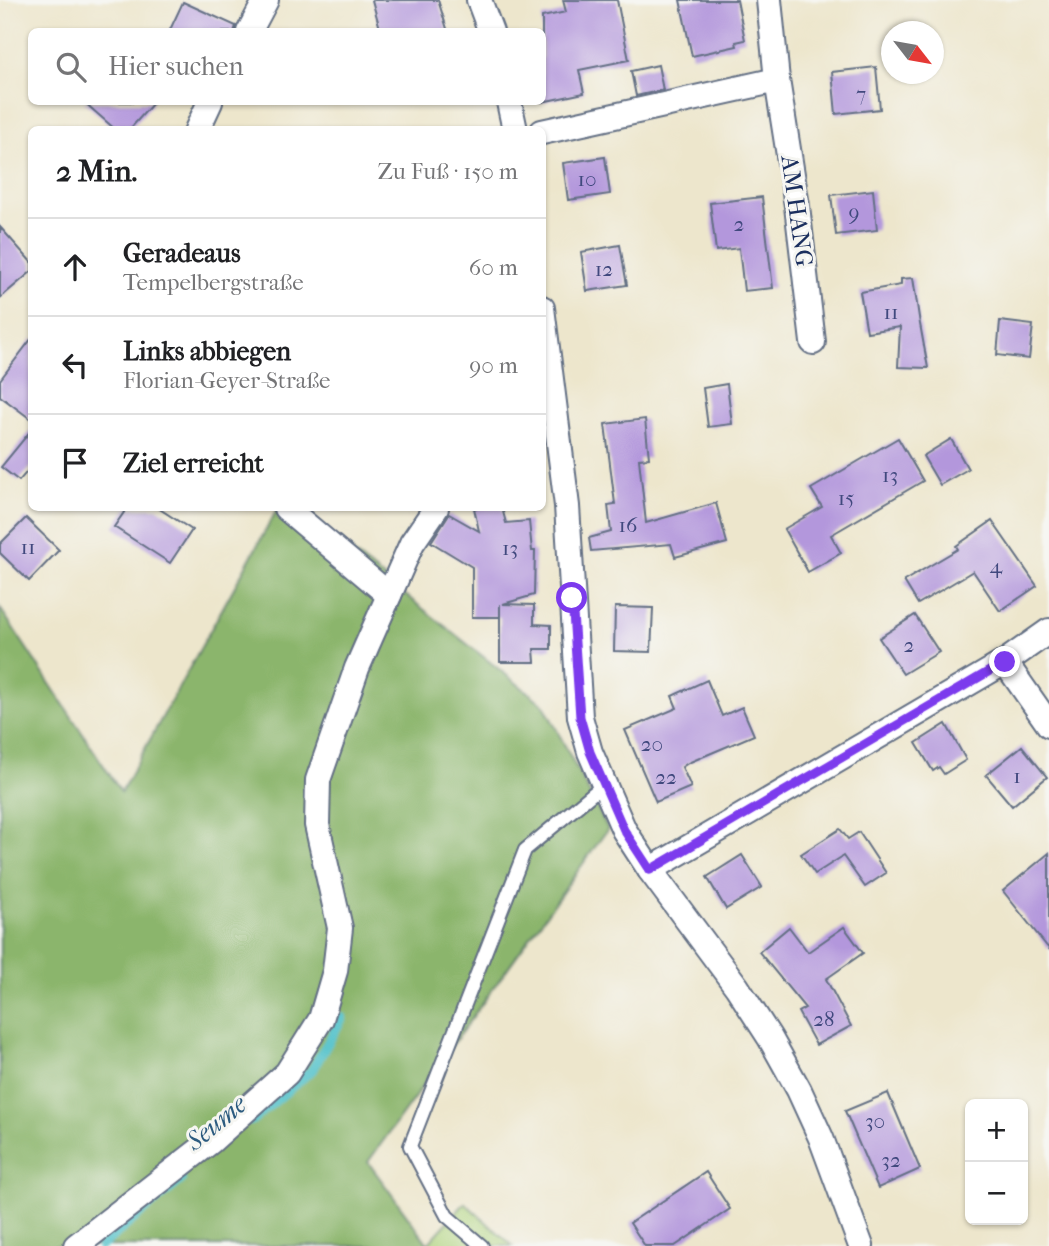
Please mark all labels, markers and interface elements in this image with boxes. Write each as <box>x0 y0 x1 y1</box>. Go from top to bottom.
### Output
north arrow <box>881 21 944 84</box>
search box <box>28 28 546 105</box>
icon: search <box>52 48 90 86</box>
text: Hier suchen <box>108 51 244 82</box>
house number: 7 <box>856 82 866 106</box>
street label: AM HANG <box>775 153 819 268</box>
text: 2 Min. <box>56 154 137 189</box>
text: Zu Fuß · 150 m <box>377 158 518 185</box>
house number: 10 <box>578 167 596 191</box>
house number: 9 <box>848 201 860 225</box>
house number: 2 <box>734 212 745 236</box>
text: Geradeaus <box>123 238 241 269</box>
icon: ahead <box>56 248 94 286</box>
text: 60 m <box>469 254 518 281</box>
house number: 12 <box>595 257 613 281</box>
text: Tempelbergstraße <box>123 269 304 296</box>
house number: 11 <box>884 300 899 324</box>
text: Links abbiegen <box>123 336 291 367</box>
icon: left <box>56 346 94 384</box>
text: 90 m <box>469 352 518 379</box>
text: Florian-Geyer-Straße <box>123 367 330 394</box>
icon: arrive <box>56 444 94 482</box>
text: Ziel erreicht <box>123 448 264 479</box>
house number: 13 <box>882 463 898 487</box>
house number: 15 <box>838 486 854 510</box>
house number: 16 <box>619 513 638 537</box>
house number: 11 <box>21 535 36 559</box>
house number: 13 <box>502 536 518 560</box>
house number: 4 <box>990 554 1003 578</box>
route start <box>556 582 587 613</box>
house number: 2 <box>904 633 915 657</box>
route end <box>989 646 1020 677</box>
house number: 20 <box>641 732 663 756</box>
house number: 1 <box>1013 764 1021 788</box>
house number: 22 <box>655 765 677 789</box>
house number: 28 <box>813 1007 835 1031</box>
water label: Seume <box>179 1088 254 1158</box>
map controls <box>965 1099 1028 1225</box>
button: + <box>965 1099 1028 1162</box>
house number: 30 <box>865 1109 885 1133</box>
house number: 32 <box>881 1148 901 1172</box>
button: − <box>965 1162 1028 1225</box>

